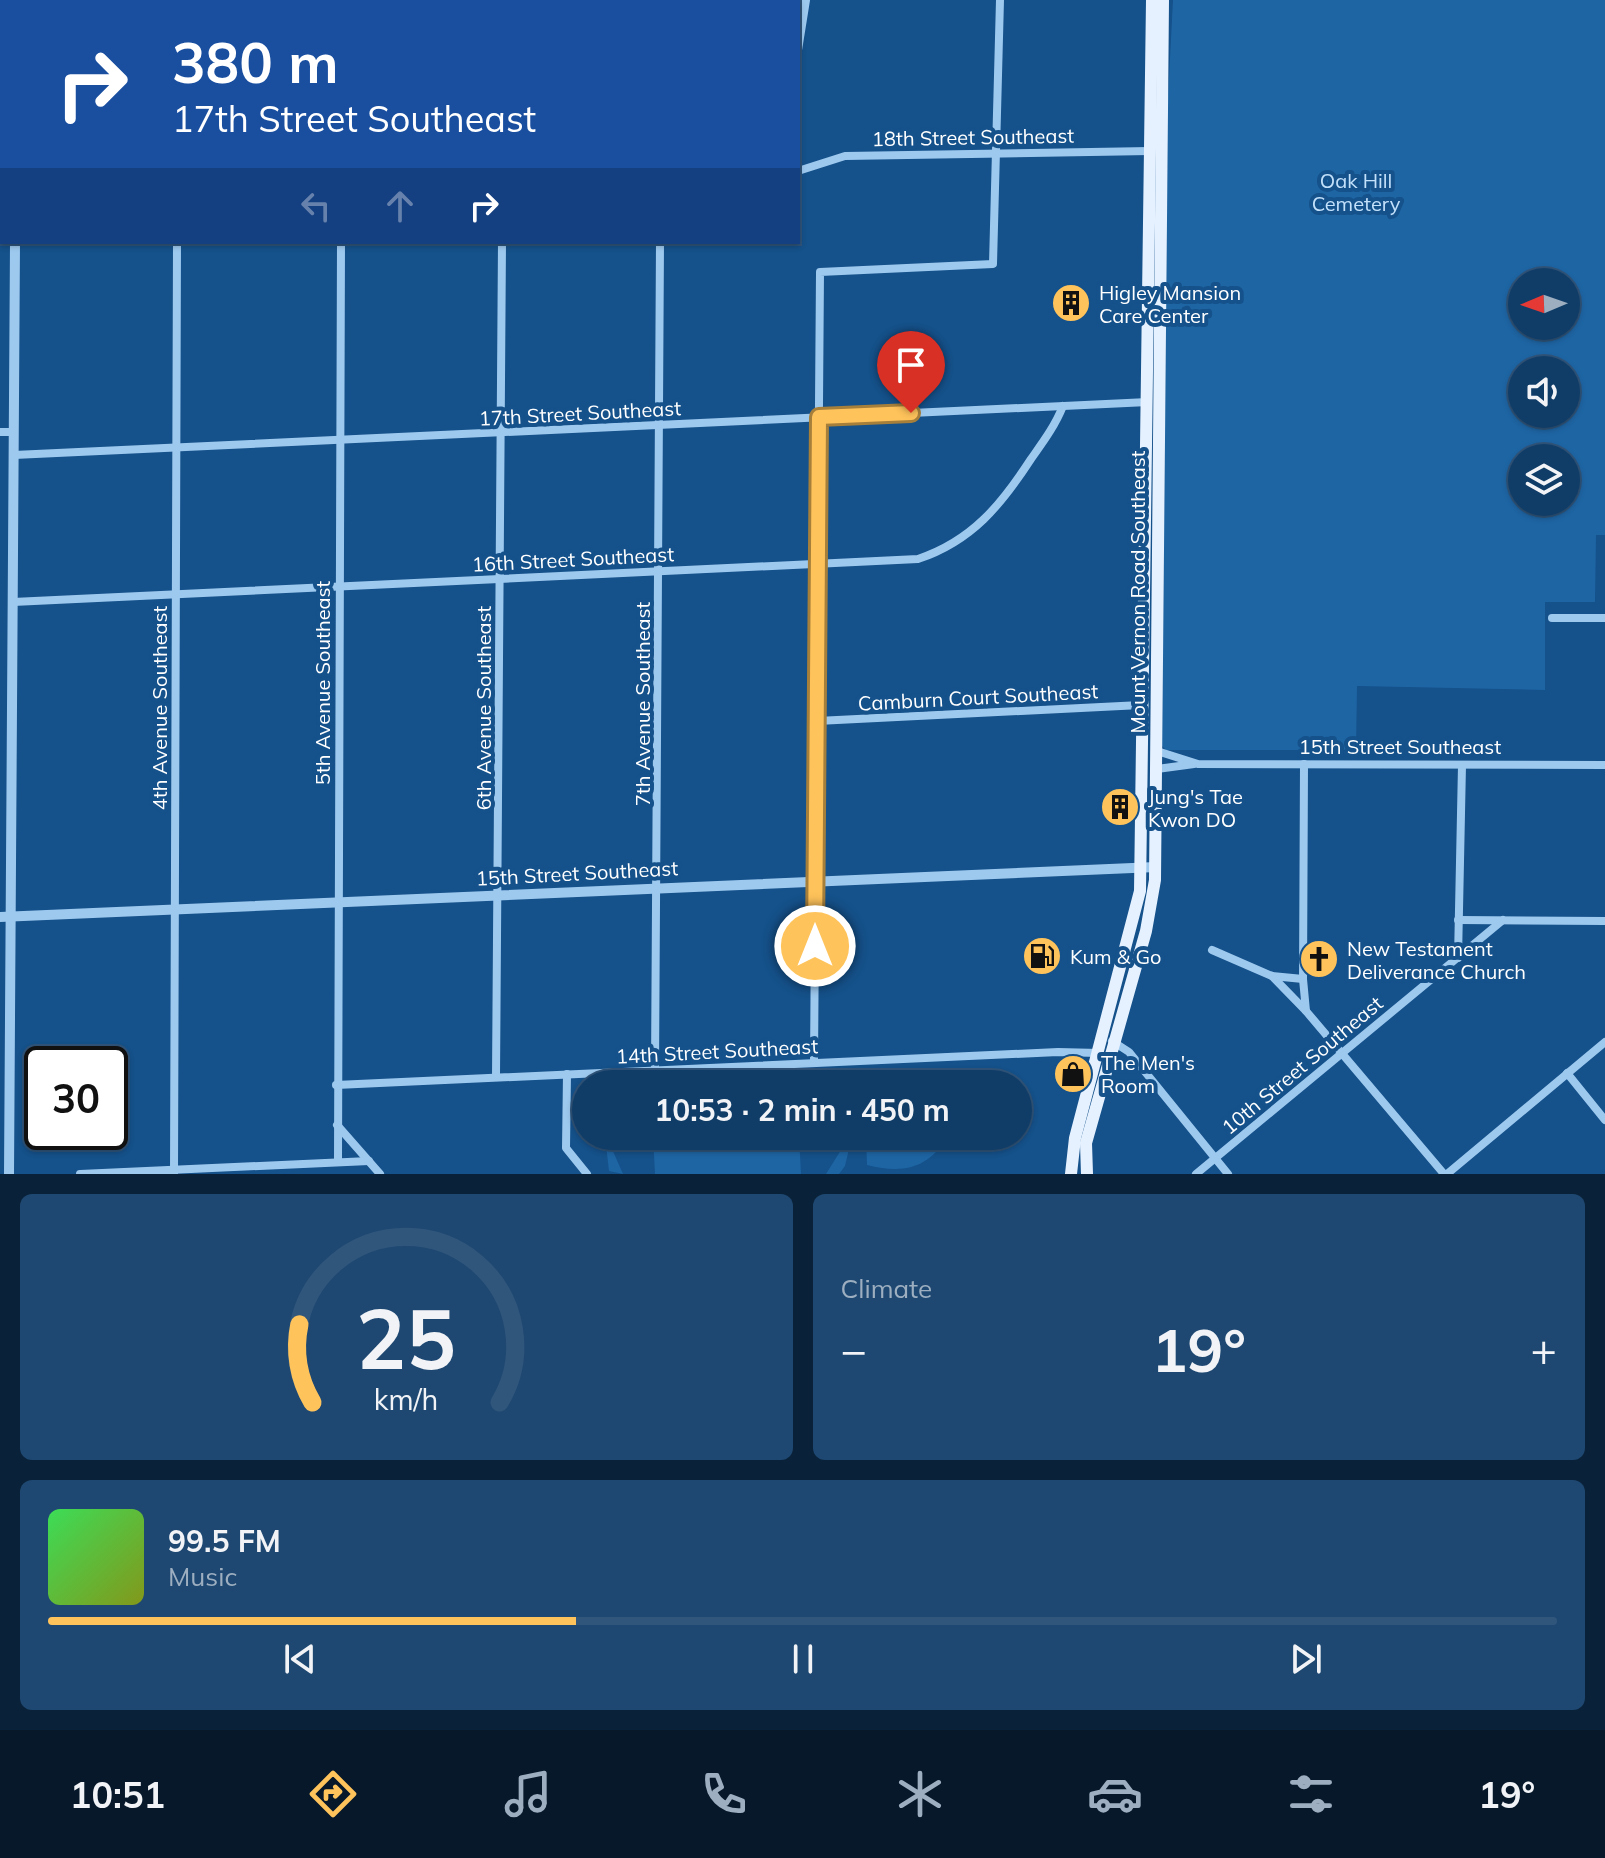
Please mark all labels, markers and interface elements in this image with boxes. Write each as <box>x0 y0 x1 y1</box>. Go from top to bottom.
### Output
text: 380 m <box>172 27 339 97</box>
icon: right <box>40 32 144 136</box>
text: 17th Street Southeast <box>172 96 536 141</box>
street label: 18th Street Southeast <box>872 123 1074 151</box>
park label: Oak Hill Cemetery <box>1312 168 1401 216</box>
icon: left <box>294 184 338 228</box>
icon: ahead <box>378 184 422 228</box>
icon: right <box>462 184 506 228</box>
north arrow <box>1508 268 1580 340</box>
map controls <box>1508 268 1580 516</box>
place label: Higley Mansion Care Center <box>1099 280 1241 328</box>
building icon: Higley Mansion Care Center <box>1050 282 1092 324</box>
pin <box>877 331 945 413</box>
icon: arrive <box>889 343 933 387</box>
button: sound <box>1508 356 1580 428</box>
street label: 17th Street Southeast <box>478 395 682 431</box>
button: layers <box>1508 444 1580 516</box>
street label: Mount Vernon Road Southeast <box>1125 450 1150 734</box>
street label: 16th Street Southeast <box>471 541 675 577</box>
street label: 5th Avenue Southeast <box>310 581 335 785</box>
street label: 7th Avenue Southeast <box>630 602 655 806</box>
street label: 4th Avenue Southeast <box>147 606 172 810</box>
street label: 6th Avenue Southeast <box>471 606 496 810</box>
street label: Camburn Court Southeast <box>857 678 1099 716</box>
street label: 15th Street Southeast <box>1299 734 1501 759</box>
place label: Jung's Tae Kwon DO <box>1148 784 1243 832</box>
building icon: Jung's Tae Kwon DO <box>1099 786 1141 828</box>
street label: 15th Street Southeast <box>475 855 679 891</box>
position arrow <box>773 904 857 988</box>
fuel station icon: Kum & Go <box>1021 935 1063 977</box>
place label: New Testament Deliverance Church <box>1347 936 1526 984</box>
church icon: New Testament Deliverance Church <box>1298 938 1340 980</box>
place label: Kum & Go <box>1070 944 1161 969</box>
street label: 10th Street Southeast <box>1216 990 1388 1140</box>
street label: 14th Street Southeast <box>615 1033 819 1069</box>
speed limit sign: 30 <box>24 1046 128 1150</box>
place label: The Men's Room <box>1101 1050 1195 1098</box>
shop icon: The Men's Room <box>1052 1053 1094 1095</box>
text: 10:53 · 2 min · 450 m <box>654 1091 950 1129</box>
text: Climate <box>841 1272 932 1305</box>
text: 25 <box>356 1285 456 1390</box>
text: 19° <box>1151 1312 1246 1387</box>
text: − <box>841 1322 867 1377</box>
text: + <box>1531 1322 1557 1377</box>
text: km/h <box>374 1381 439 1417</box>
text: 99.5 FM <box>168 1522 281 1560</box>
text: Music <box>168 1560 237 1593</box>
icon: previous <box>278 1637 322 1681</box>
icon: pause <box>781 1637 825 1681</box>
icon: next <box>1284 1637 1328 1681</box>
icon: directions <box>305 1766 361 1822</box>
icon: music <box>500 1766 556 1822</box>
icon: phone <box>696 1766 752 1822</box>
icon: climate <box>892 1766 948 1822</box>
icon: car <box>1087 1766 1143 1822</box>
icon: filters <box>1283 1766 1339 1822</box>
text: 10:51 <box>70 1772 165 1817</box>
text: 19° <box>1478 1772 1535 1817</box>

